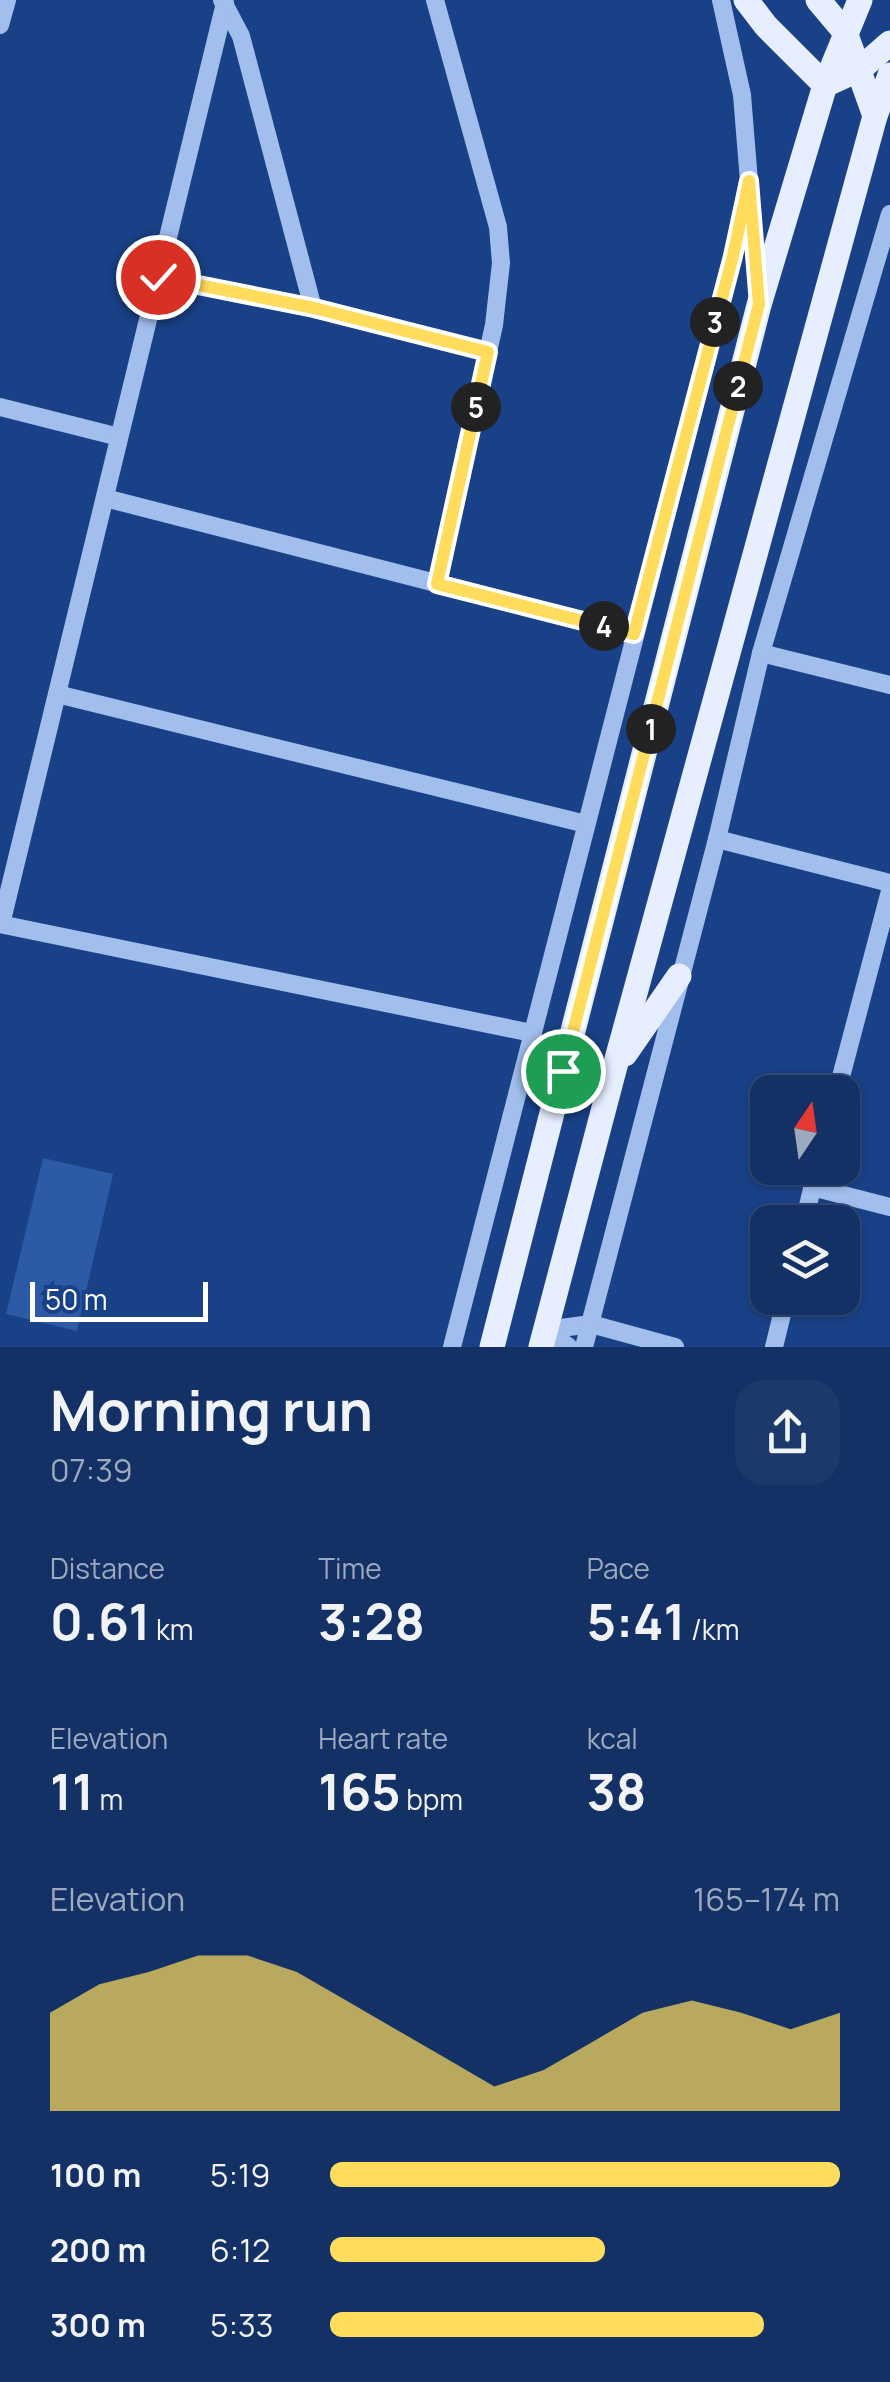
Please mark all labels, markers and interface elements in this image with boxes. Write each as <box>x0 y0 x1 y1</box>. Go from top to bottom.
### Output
pin <box>116 235 201 320</box>
icon: check <box>131 250 186 305</box>
pin: 3 <box>690 297 740 347</box>
text: 3 <box>707 303 723 341</box>
pin: 2 <box>713 361 763 411</box>
text: 2 <box>730 367 746 405</box>
pin: 5 <box>451 382 501 432</box>
text: 5 <box>468 388 484 426</box>
pin: 4 <box>579 601 629 651</box>
text: 4 <box>595 607 613 645</box>
pin: 1 <box>626 704 676 754</box>
text: 1 <box>645 710 657 748</box>
pin <box>521 1029 606 1114</box>
icon: arrive <box>536 1044 591 1099</box>
north arrow <box>750 1075 860 1185</box>
map controls <box>750 1075 860 1315</box>
button: layers <box>750 1205 860 1315</box>
scale bar <box>30 1277 208 1322</box>
text: 50 m <box>45 1280 108 1318</box>
text: Morning run <box>50 1372 373 1448</box>
button: share <box>735 1380 840 1485</box>
text: 07:39 <box>50 1448 133 1492</box>
text: Distance <box>50 1549 165 1587</box>
text: Time <box>318 1549 382 1587</box>
text: Pace <box>587 1549 650 1587</box>
text: 0.61 <box>50 1587 150 1655</box>
text: 3:28 <box>318 1587 425 1655</box>
text: 5:41 <box>587 1587 685 1655</box>
text: km <box>150 1610 194 1648</box>
text: /km <box>685 1610 740 1648</box>
text: Elevation <box>50 1719 168 1757</box>
text: Heart rate <box>318 1719 448 1757</box>
text: kcal <box>587 1719 638 1757</box>
text: 11 <box>50 1757 94 1825</box>
text: 165 <box>318 1757 401 1825</box>
text: 38 <box>587 1757 646 1825</box>
text: m <box>94 1780 123 1818</box>
text: bpm <box>401 1780 463 1818</box>
text: Elevation <box>50 1877 185 1921</box>
text: 165–174 m <box>693 1877 840 1921</box>
text: 100 m <box>50 2153 141 2197</box>
text: 5:19 <box>210 2153 270 2197</box>
text: 200 m <box>50 2228 146 2272</box>
text: 6:12 <box>210 2228 270 2272</box>
text: 300 m <box>50 2303 146 2347</box>
text: 5:33 <box>210 2303 273 2347</box>

